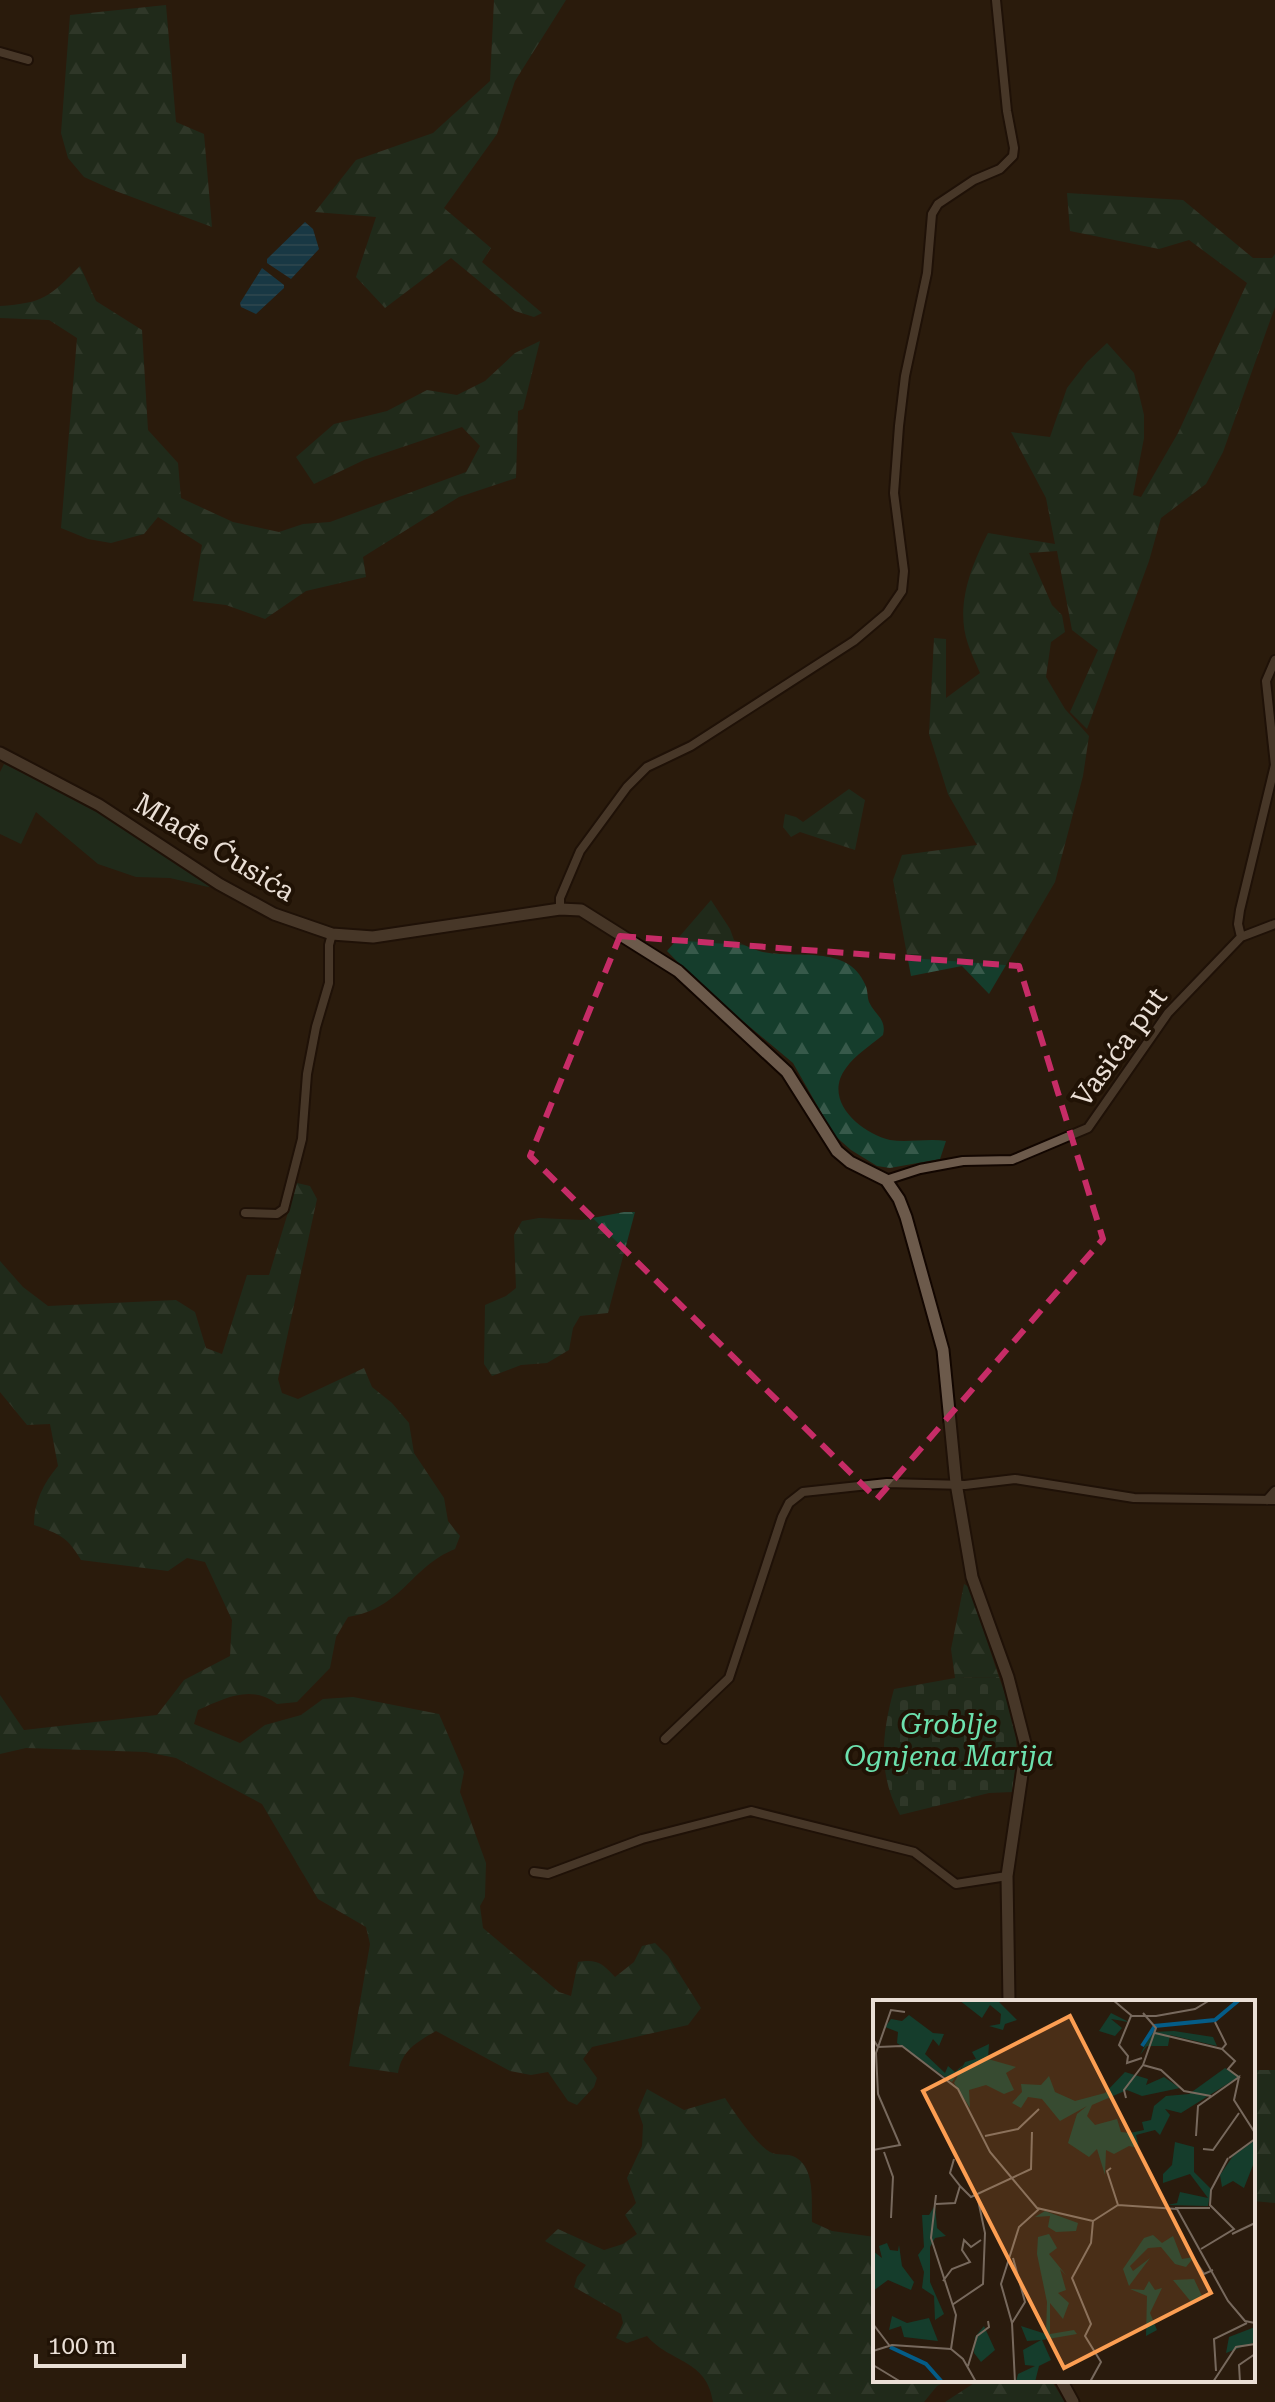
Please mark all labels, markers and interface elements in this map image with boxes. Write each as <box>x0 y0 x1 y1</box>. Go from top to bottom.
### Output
street label: Mlađe Ćusića <box>129 786 301 908</box>
street label: Vasića put <box>1065 981 1174 1113</box>
park label: Groblje Ognjena Marija <box>844 1708 1054 1773</box>
inset map <box>873 2000 1255 2382</box>
scale bar <box>36 2318 184 2368</box>
text: 100 m <box>48 2332 116 2360</box>

